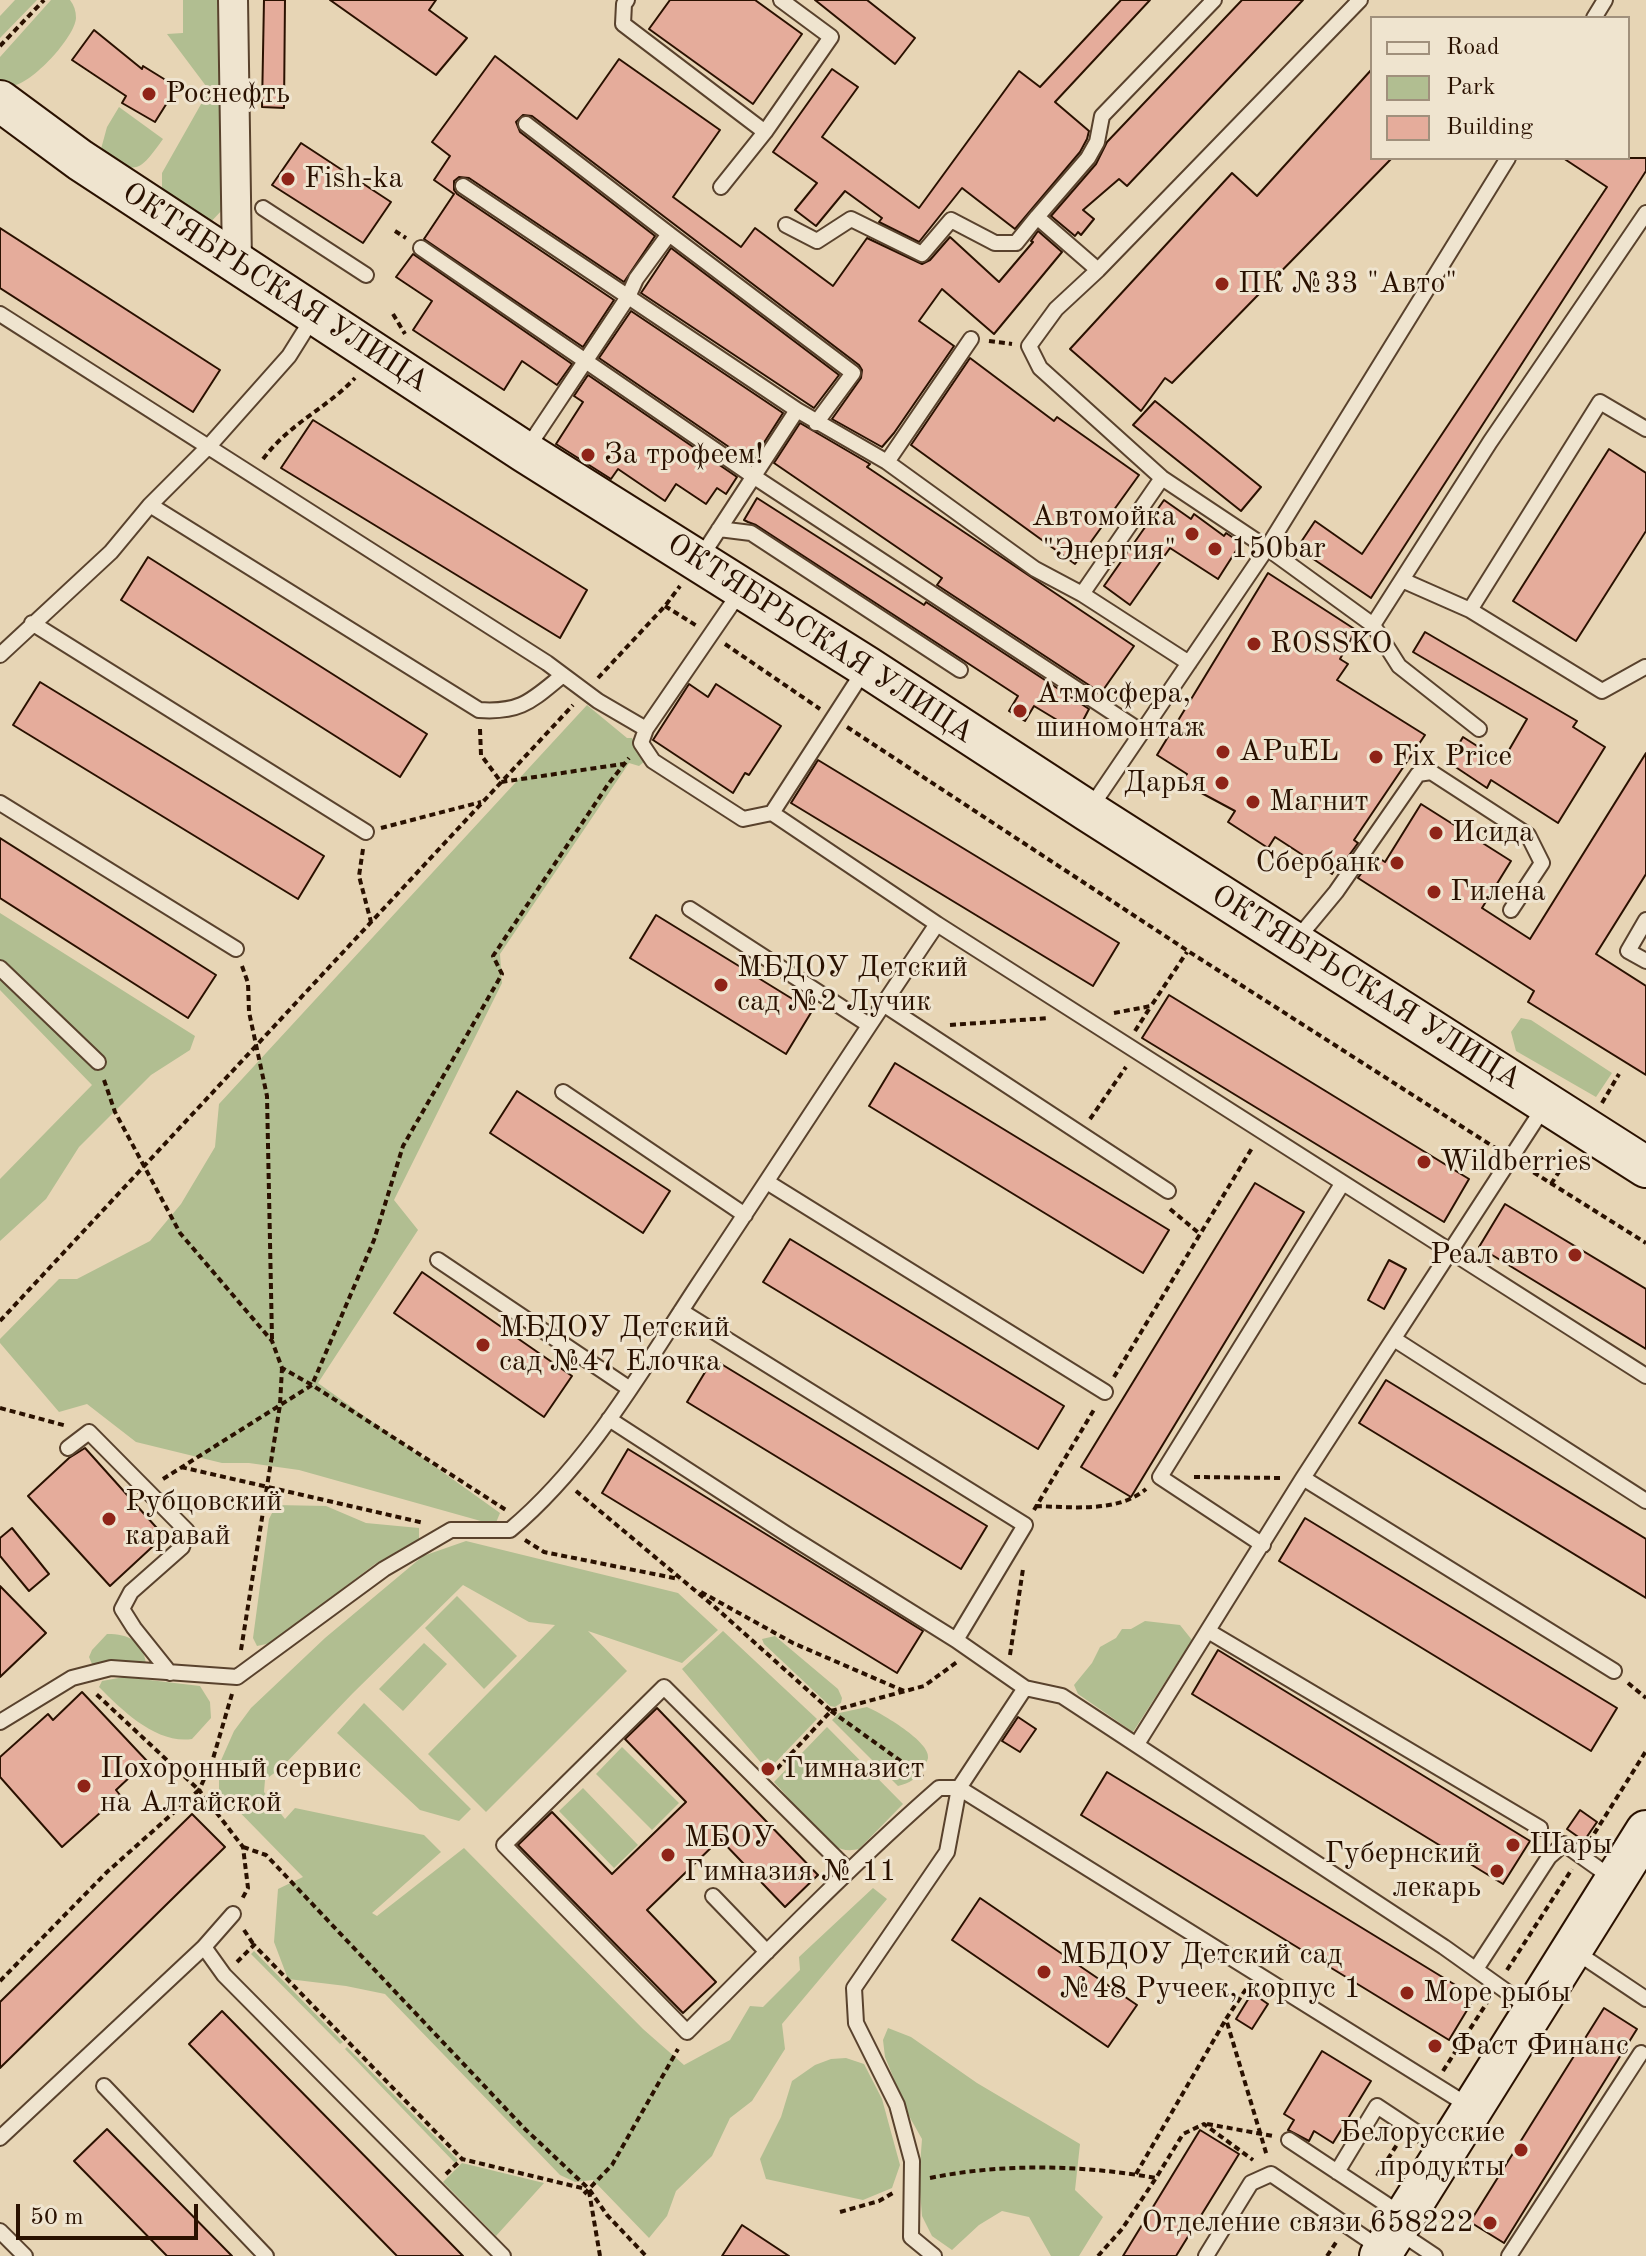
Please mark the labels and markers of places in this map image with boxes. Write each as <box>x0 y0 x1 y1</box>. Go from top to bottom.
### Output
place label: Роснефть <box>165 76 290 112</box>
marker: Роснефть <box>140 85 158 103</box>
place label: Fish-ka <box>304 161 403 197</box>
marker: Fish-ka <box>279 170 297 188</box>
place label: ПК №33 "Авто" <box>1238 266 1457 302</box>
marker: ПК №33 "Авто" <box>1213 275 1231 293</box>
place label: За трофеем! <box>604 437 764 473</box>
marker: За трофеем! <box>579 446 597 464</box>
place label: Автомойка "Энергия" <box>1031 499 1176 570</box>
marker: Автомойка "Энергия" <box>1183 525 1201 543</box>
place label: 150bar <box>1231 531 1326 567</box>
marker: 150bar <box>1206 540 1224 558</box>
place label: ROSSKO <box>1270 626 1392 662</box>
marker: ROSSKO <box>1245 635 1263 653</box>
place label: Атмосфера, шиномонтаж <box>1036 676 1205 746</box>
marker: Атмосфера, шиномонтаж <box>1011 702 1029 720</box>
place label: APuEL <box>1239 734 1339 770</box>
place label: Fix Price <box>1392 739 1512 775</box>
marker: APuEL <box>1214 743 1232 761</box>
marker: Fix Price <box>1367 748 1385 766</box>
place label: Дарья <box>1124 765 1206 801</box>
marker: Дарья <box>1213 774 1231 792</box>
place label: Магнит <box>1269 784 1369 820</box>
marker: Магнит <box>1244 793 1262 811</box>
place label: Исида <box>1452 815 1534 851</box>
marker: Исида <box>1427 824 1445 842</box>
place label: Сбербанк <box>1255 845 1381 881</box>
marker: Сбербанк <box>1388 854 1406 872</box>
place label: Гилена <box>1450 874 1546 910</box>
marker: Гилена <box>1425 883 1443 901</box>
place label: МБДОУ Детский сад №2 Лучик <box>737 950 968 1020</box>
marker: МБДОУ Детский сад №2 Лучик <box>712 976 730 994</box>
place label: Wildberries <box>1440 1144 1591 1180</box>
marker: Wildberries <box>1415 1153 1433 1171</box>
place label: Реал авто <box>1430 1237 1559 1273</box>
marker: Реал авто <box>1566 1246 1584 1264</box>
place label: МБДОУ Детский сад №47 Елочка <box>499 1310 730 1380</box>
marker: МБДОУ Детский сад №47 Елочка <box>474 1336 492 1354</box>
place label: Рубцовский каравай <box>125 1484 282 1554</box>
marker: Рубцовский каравай <box>100 1510 118 1528</box>
place label: Похоронный сервис на Алтайской <box>100 1751 361 1822</box>
place label: Гимназист <box>784 1751 925 1787</box>
marker: Гимназист <box>759 1760 777 1778</box>
marker: Похоронный сервис на Алтайской <box>75 1777 93 1795</box>
place label: МБОУ Гимназия № 11 <box>684 1820 897 1890</box>
place label: Шары <box>1529 1827 1612 1863</box>
place label: Губернский лекарь <box>1325 1836 1481 1906</box>
marker: Шары <box>1504 1836 1522 1854</box>
marker: МБОУ Гимназия № 11 <box>659 1846 677 1864</box>
marker: Губернский лекарь <box>1488 1862 1506 1880</box>
place label: МБДОУ Детский сад №48 Ручеек, корпус 1 <box>1060 1937 1361 2008</box>
marker: МБДОУ Детский сад №48 Ручеек, корпус 1 <box>1035 1963 1053 1981</box>
place label: Море рыбы <box>1423 1975 1571 2011</box>
marker: Море рыбы <box>1398 1984 1416 2002</box>
place label: Фаст Финанс <box>1451 2028 1629 2064</box>
marker: Фаст Финанс <box>1426 2037 1444 2055</box>
place label: Белорусские продукты <box>1340 2115 1505 2186</box>
marker: Белорусские продукты <box>1512 2141 1530 2159</box>
place label: Отделение связи 658222 <box>1142 2205 1474 2241</box>
marker: Отделение связи 658222 <box>1481 2214 1499 2232</box>

